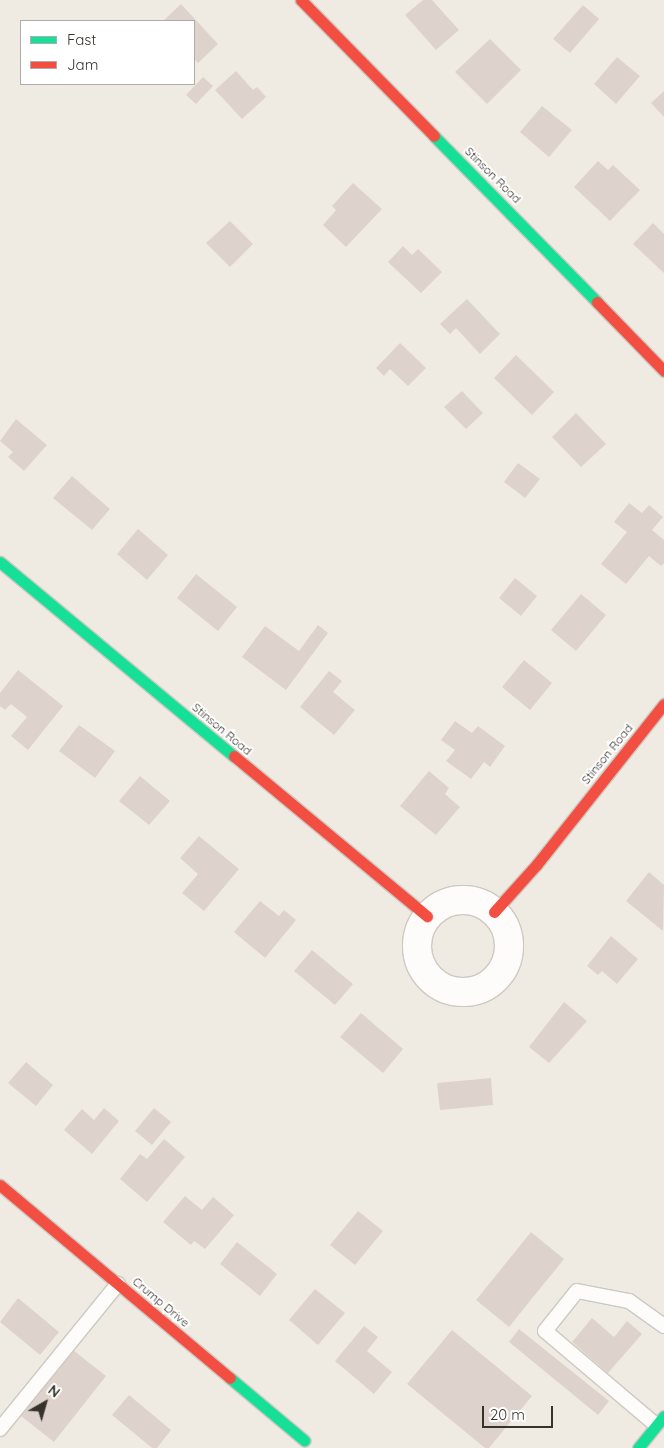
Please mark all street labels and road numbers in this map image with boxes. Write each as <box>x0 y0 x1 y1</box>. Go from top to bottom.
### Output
street label: Stinson Road <box>462 144 524 206</box>
street label: Stinson Road <box>189 700 255 758</box>
street label: Stinson Road <box>578 721 636 787</box>
street label: Crump Drive <box>130 1274 192 1330</box>

